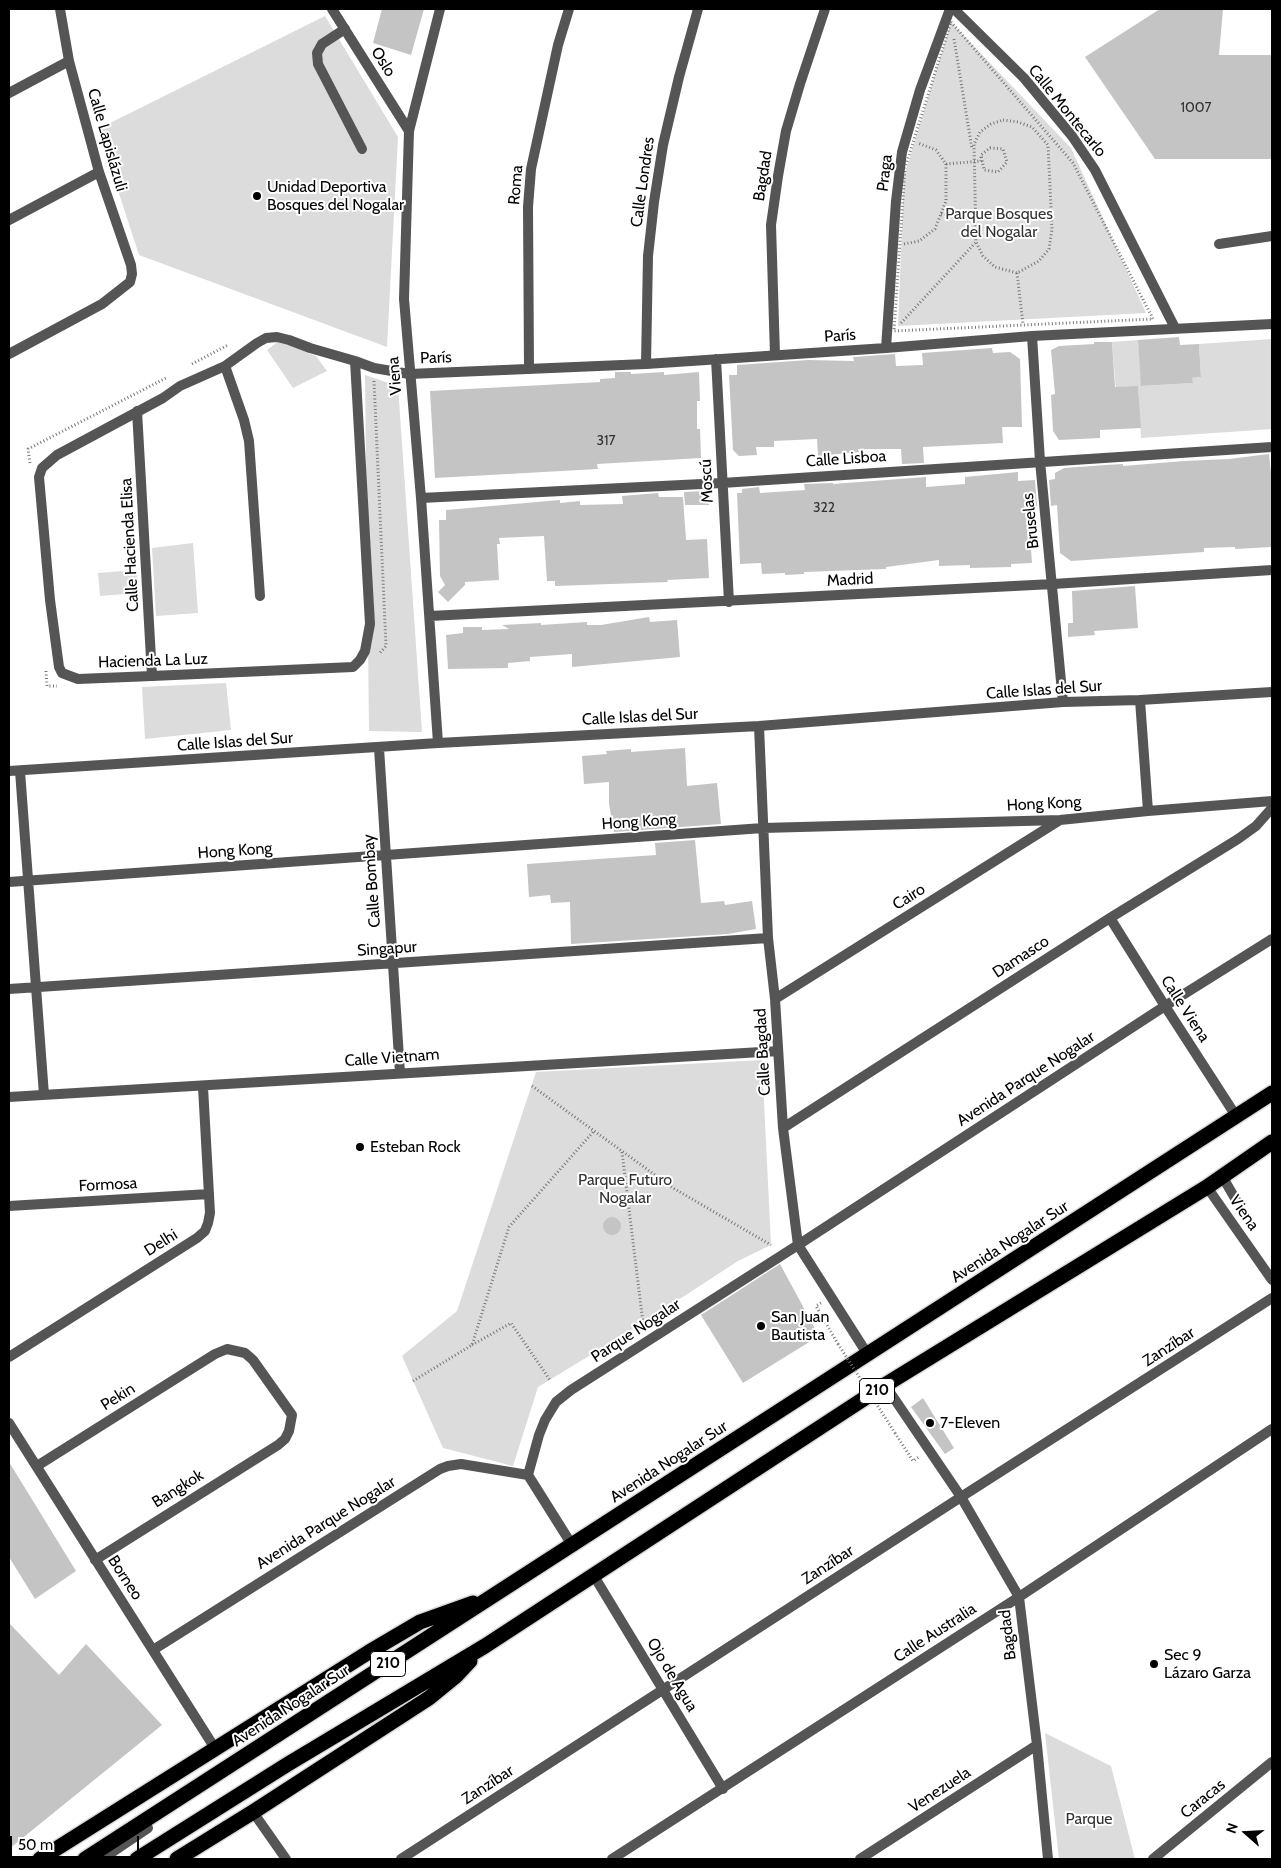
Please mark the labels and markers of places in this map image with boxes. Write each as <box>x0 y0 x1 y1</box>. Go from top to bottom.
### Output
place label: Unidad Deportiva Bosques del Nogalar <box>267 177 404 215</box>
marker: Unidad Deportiva Bosques del Nogalar <box>251 190 263 202</box>
place label: Esteban Rock <box>370 1137 461 1157</box>
marker: Esteban Rock <box>354 1141 366 1153</box>
place label: San Juan Bautista <box>771 1307 829 1345</box>
marker: San Juan Bautista <box>755 1320 767 1332</box>
place label: 7-Eleven <box>940 1413 1000 1433</box>
marker: 7-Eleven <box>924 1417 936 1429</box>
place label: Sec 9 Lázaro Garza <box>1164 1645 1251 1683</box>
marker: Sec 9 Lázaro Garza <box>1148 1658 1160 1670</box>

